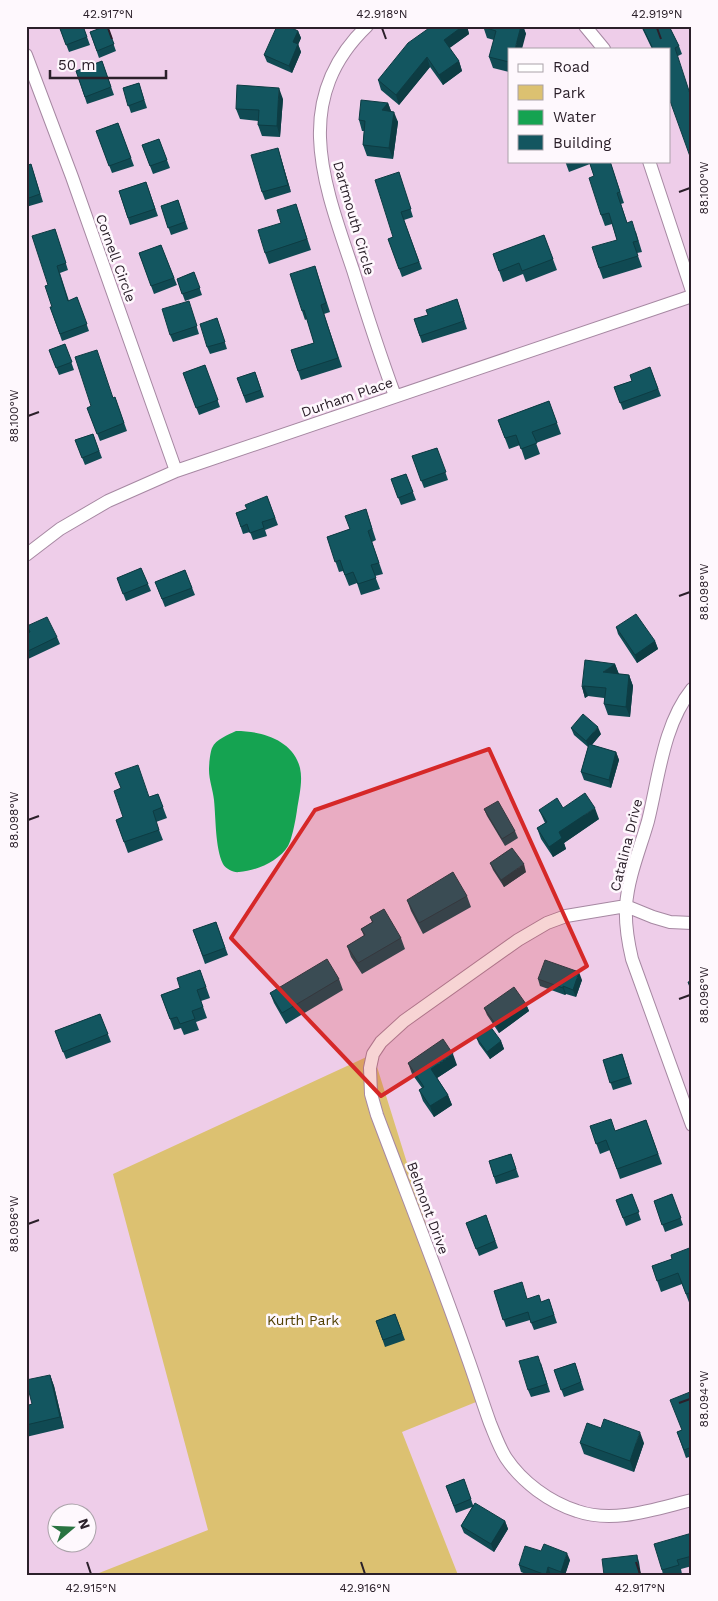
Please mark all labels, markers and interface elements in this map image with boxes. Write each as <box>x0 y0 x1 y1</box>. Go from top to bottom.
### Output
text: 42.917°N <box>83 7 133 21</box>
text: 42.918°N <box>356 7 408 21</box>
text: 42.919°N <box>631 7 683 21</box>
scale bar <box>50 48 166 80</box>
legend <box>508 48 670 162</box>
text: 50 m <box>58 56 95 74</box>
text: Road <box>553 58 590 76</box>
text: Park <box>553 84 586 102</box>
text: Water <box>553 108 596 126</box>
text: Building <box>553 134 611 152</box>
street label: Dartmouth Circle <box>330 159 378 277</box>
text: 88.100°W <box>697 161 711 215</box>
street label: Cornell Circle <box>93 212 139 304</box>
street label: Durham Place <box>299 374 395 420</box>
text: 88.100°W <box>7 389 21 443</box>
text: 88.098°W <box>697 563 711 621</box>
text: 88.098°W <box>7 791 21 849</box>
street label: Catalina Drive <box>607 797 645 893</box>
text: 88.096°W <box>697 966 711 1023</box>
street label: Belmont Drive <box>404 1160 452 1256</box>
text: 88.096°W <box>7 1195 21 1252</box>
park label: Kurth Park <box>267 1312 339 1328</box>
text: 88.094°W <box>697 1370 711 1427</box>
north arrow <box>48 1504 98 1554</box>
text: N <box>75 1516 94 1531</box>
text: 42.915°N <box>66 1581 116 1595</box>
text: 42.916°N <box>339 1581 391 1595</box>
text: 42.917°N <box>615 1581 665 1595</box>

